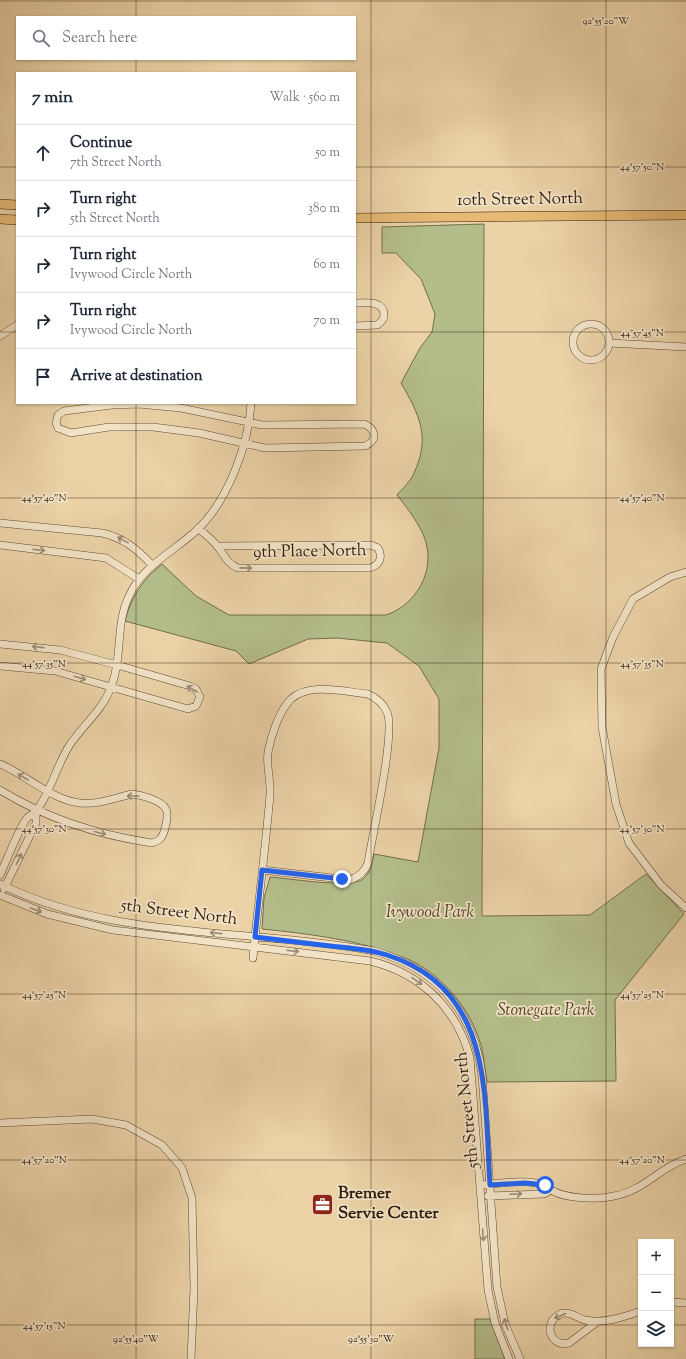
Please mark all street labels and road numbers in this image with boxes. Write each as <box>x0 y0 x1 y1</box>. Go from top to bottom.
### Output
street label: 10th Street North <box>457 187 583 213</box>
street label: 9th Place North <box>253 539 367 565</box>
street label: 5th Street North <box>118 894 239 932</box>
street label: 5th Street North <box>450 1050 486 1171</box>

